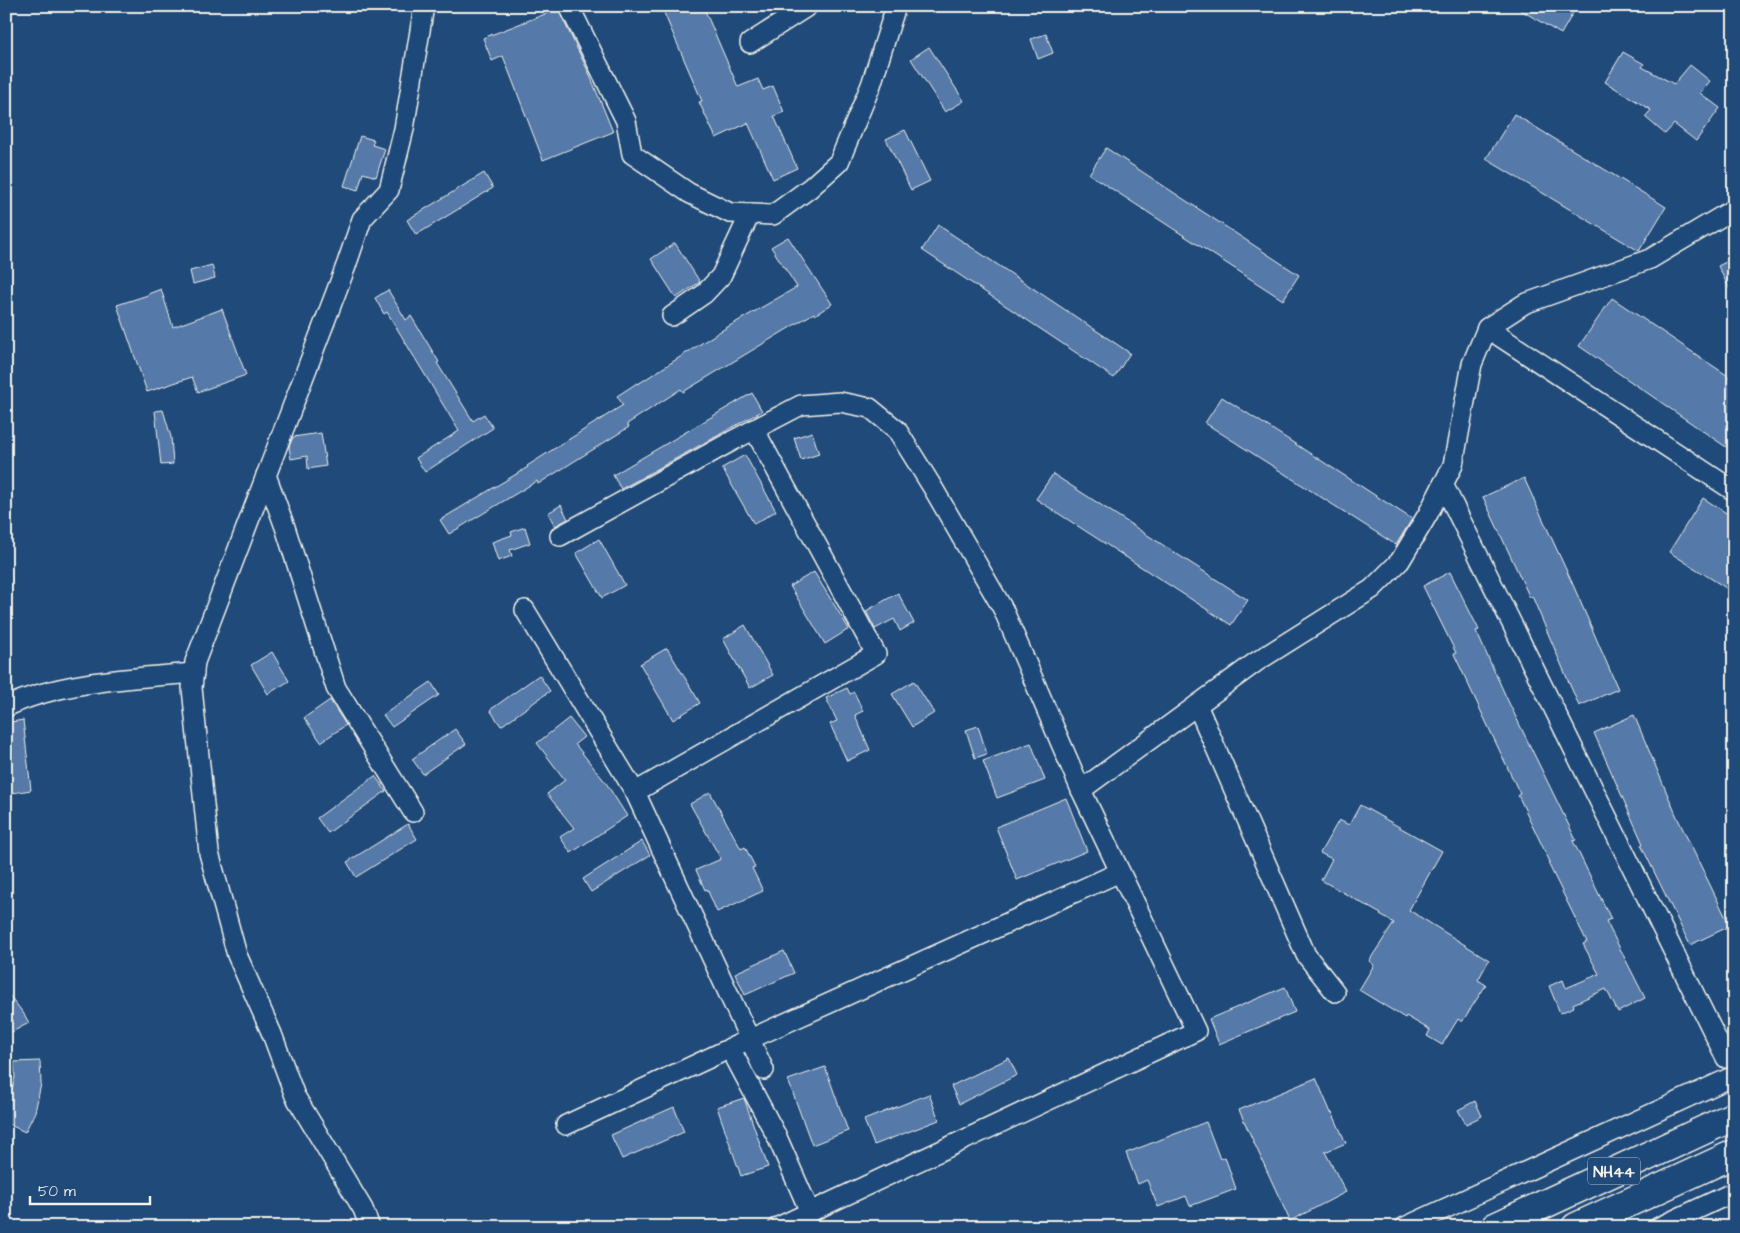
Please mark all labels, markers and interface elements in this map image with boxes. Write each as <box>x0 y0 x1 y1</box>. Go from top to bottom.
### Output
road number: NH44 <box>1588 1158 1640 1184</box>
scale bar <box>30 1173 150 1205</box>
text: 50 m <box>38 1181 76 1202</box>

